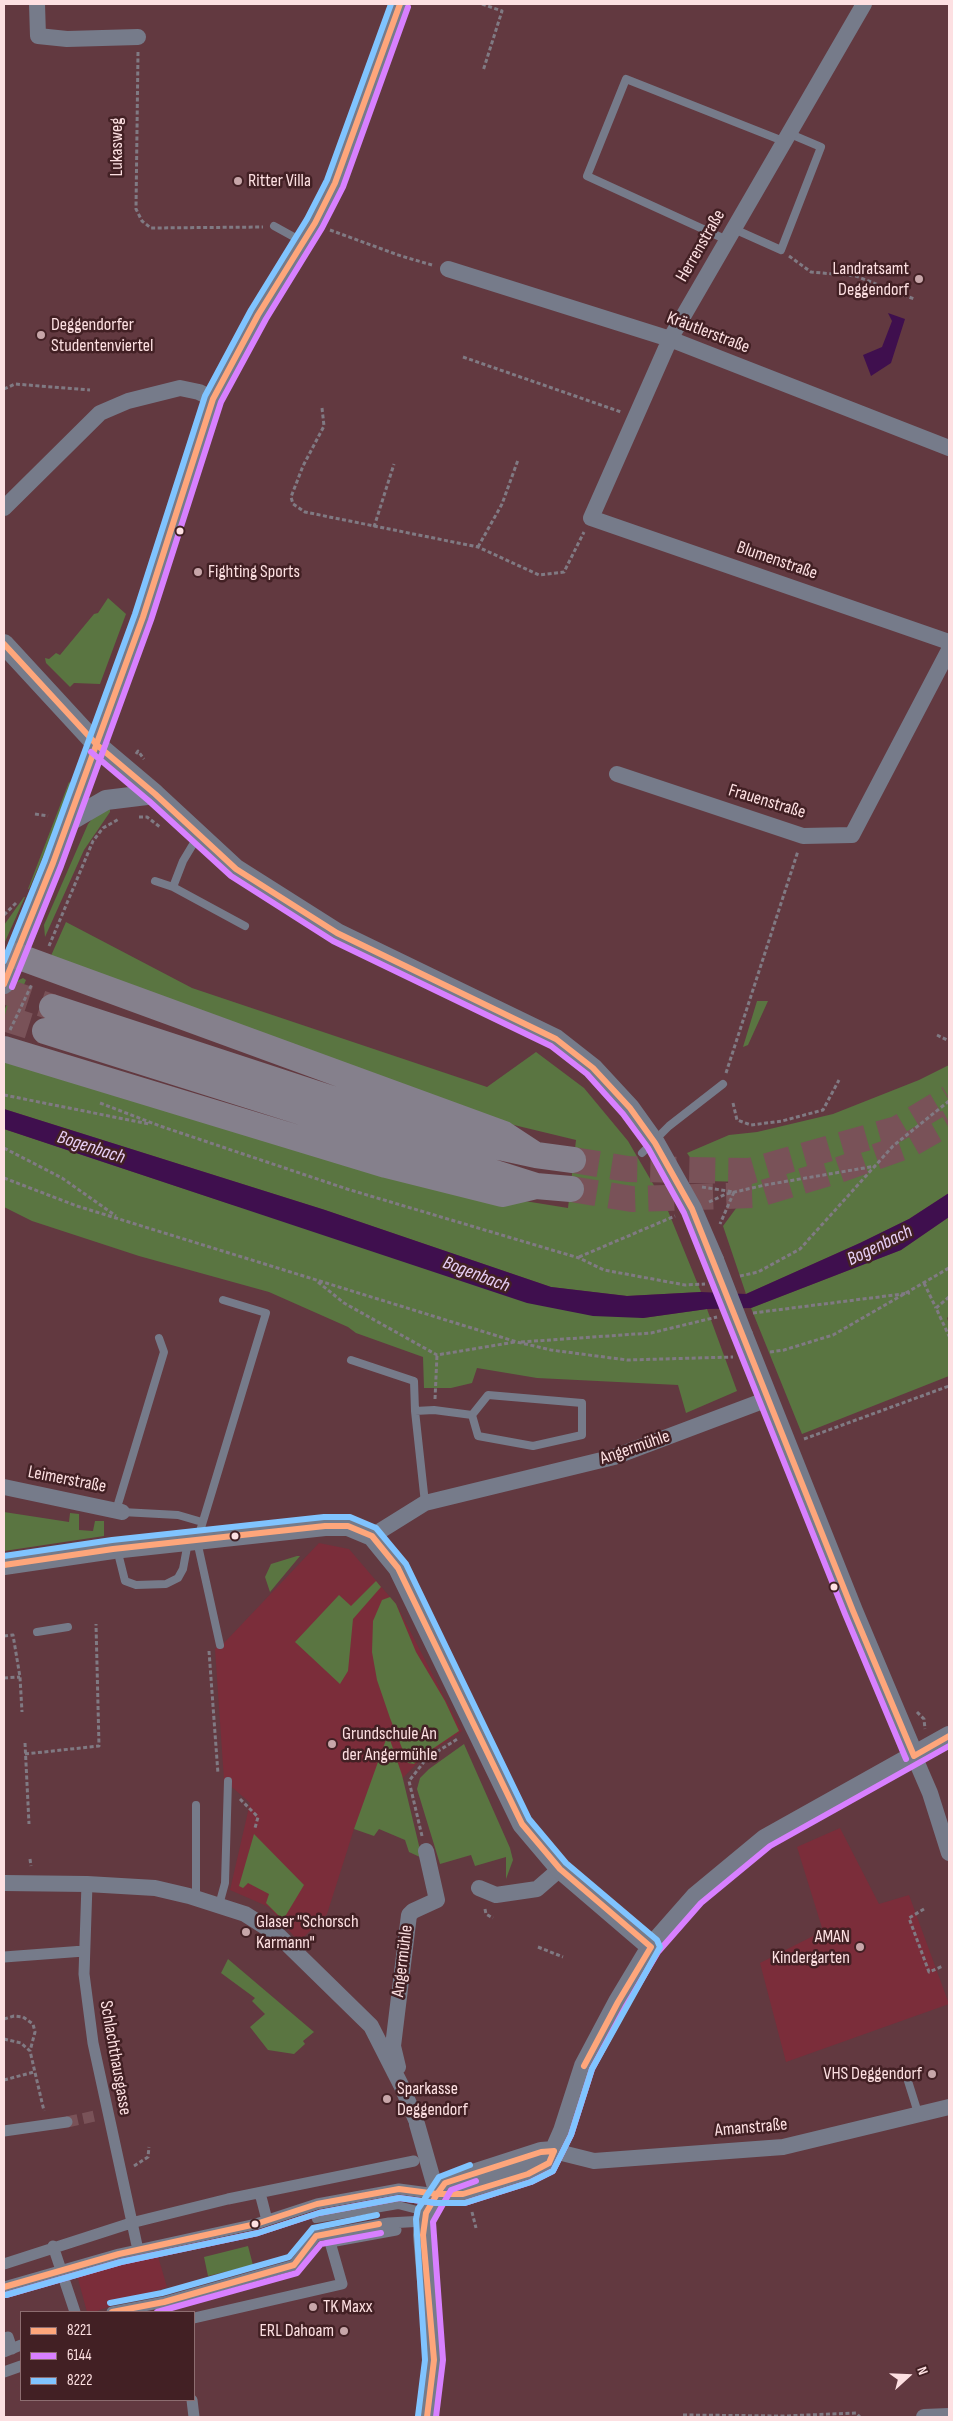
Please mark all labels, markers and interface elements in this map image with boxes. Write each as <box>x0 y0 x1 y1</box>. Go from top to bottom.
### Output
street label: Lukasweg <box>106 118 128 176</box>
place label: Ritter Villa <box>248 170 311 192</box>
marker: Ritter Villa <box>232 175 244 187</box>
street label: Herrenstraße <box>672 206 730 286</box>
place label: Landratsamt Deggendorf <box>833 258 909 300</box>
marker: Landratsamt Deggendorf <box>913 273 925 285</box>
street label: Kräutlerstraße <box>664 307 752 359</box>
place label: Deggendorfer Studentenviertel <box>51 314 153 356</box>
marker: Deggendorfer Studentenviertel <box>35 329 47 341</box>
unlabelled marker <box>175 526 185 536</box>
street label: Blumenstraße <box>734 537 820 585</box>
place label: Fighting Sports <box>208 561 300 583</box>
marker: Fighting Sports <box>192 566 204 578</box>
street label: Frauenstraße <box>726 780 808 824</box>
water label: Bogenbach <box>54 1126 128 1170</box>
water label: Bogenbach <box>844 1220 916 1272</box>
water label: Bogenbach <box>439 1252 513 1298</box>
street label: Angermühle <box>597 1426 673 1470</box>
street label: Leimerstraße <box>26 1462 108 1498</box>
unlabelled marker <box>230 1531 240 1541</box>
unlabelled marker <box>829 1582 839 1592</box>
place label: Grundschule An der Angermühle <box>342 1723 437 1766</box>
marker: Grundschule An der Angermühle <box>326 1738 338 1750</box>
place label: Glaser "Schorsch Karmann" <box>256 1911 359 1954</box>
street label: Angermühle <box>388 1924 418 1998</box>
marker: Glaser "Schorsch Karmann" <box>240 1926 252 1938</box>
place label: AMAN Kindergarten <box>772 1926 850 1968</box>
marker: AMAN Kindergarten <box>854 1941 866 1953</box>
street label: Schlachthausgasse <box>94 1999 136 2117</box>
place label: VHS Deggendorf <box>823 2063 922 2085</box>
marker: VHS Deggendorf <box>926 2068 938 2080</box>
place label: Sparkasse Deggendorf <box>397 2078 468 2120</box>
marker: Sparkasse Deggendorf <box>381 2093 393 2105</box>
street label: Amanstraße <box>714 2114 788 2142</box>
unlabelled marker <box>250 2219 260 2229</box>
place label: TK Maxx <box>323 2296 372 2318</box>
marker: TK Maxx <box>307 2301 319 2313</box>
legend <box>20 2311 195 2401</box>
place label: ERL Dahoam <box>259 2320 334 2342</box>
text: 8221 <box>67 2321 91 2340</box>
marker: ERL Dahoam <box>338 2325 350 2337</box>
text: 6144 <box>67 2346 91 2365</box>
north arrow <box>883 2351 933 2401</box>
text: N <box>913 2364 932 2377</box>
text: 8222 <box>67 2371 92 2390</box>

